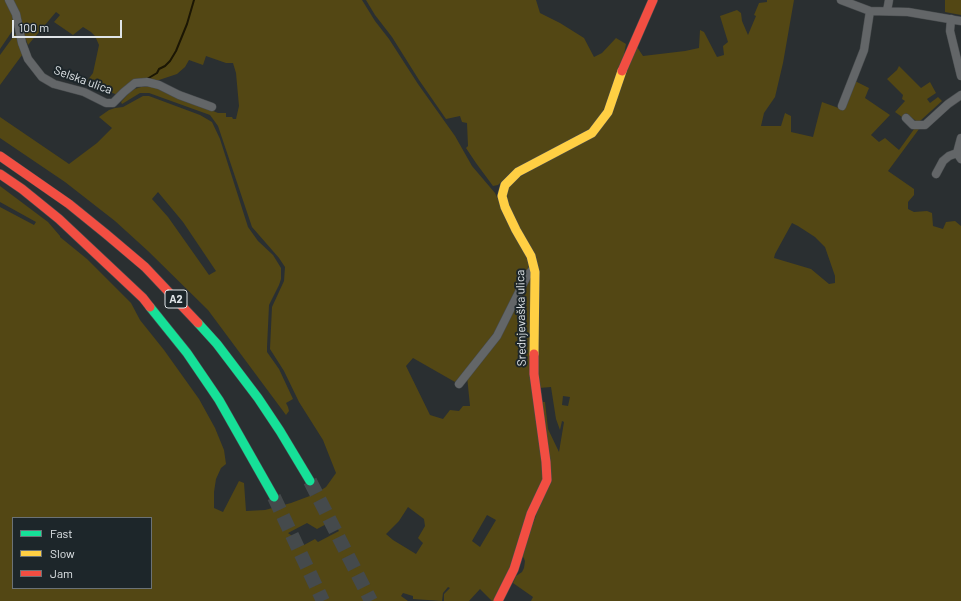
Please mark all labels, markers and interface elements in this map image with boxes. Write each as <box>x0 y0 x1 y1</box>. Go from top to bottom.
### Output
scale bar <box>14 12 124 38</box>
text: 100 m <box>19 20 49 34</box>
street label: Selska ulica <box>52 63 114 97</box>
street label: Srednjevaška ulica <box>513 270 529 366</box>
road number: A2 <box>165 290 187 308</box>
legend <box>12 517 152 589</box>
text: Fast <box>50 526 73 540</box>
text: Slow <box>50 546 75 560</box>
text: Jam <box>50 566 73 580</box>

